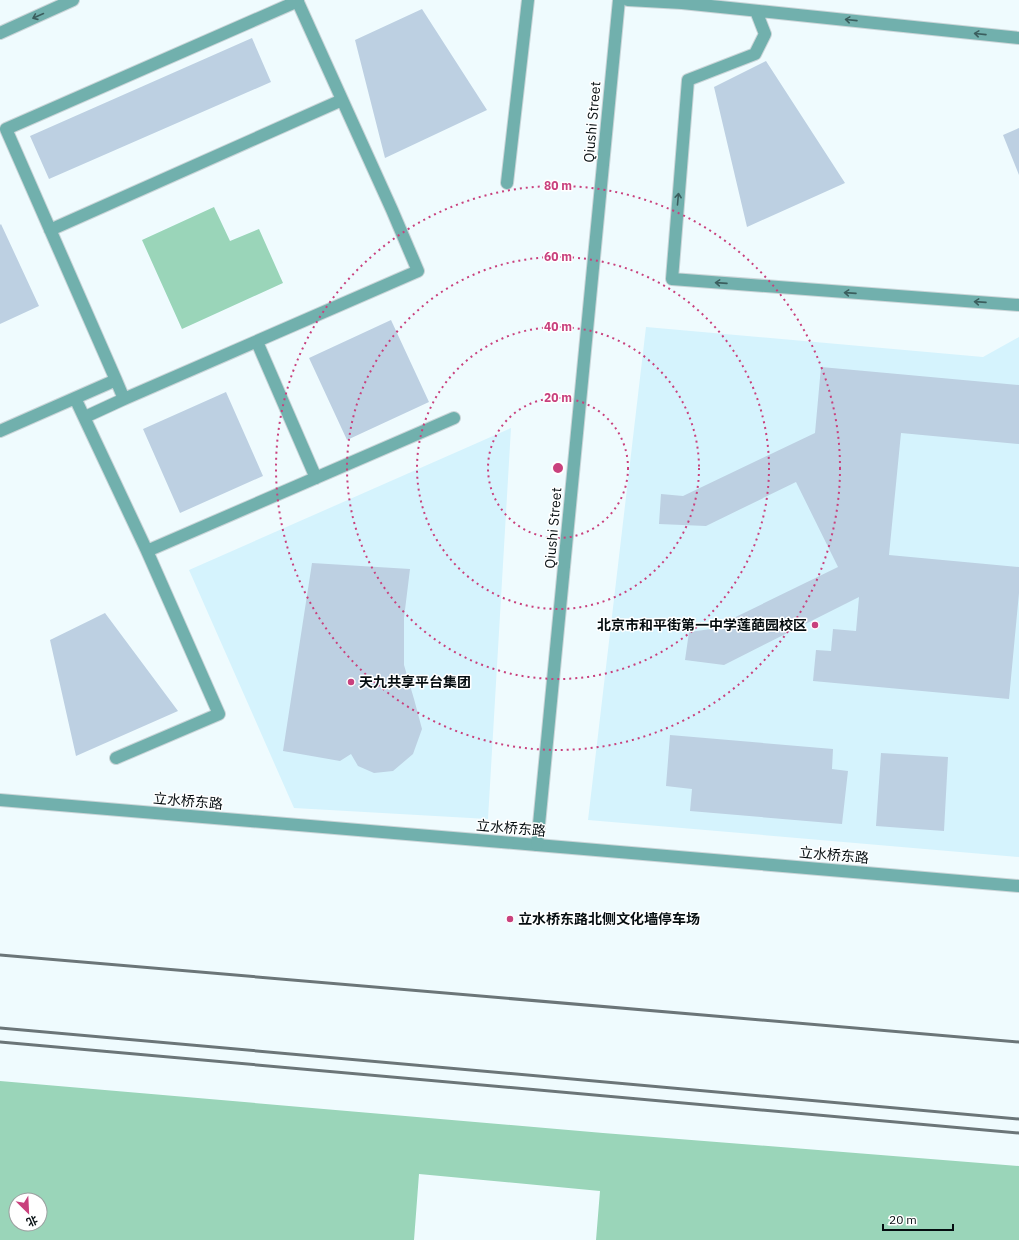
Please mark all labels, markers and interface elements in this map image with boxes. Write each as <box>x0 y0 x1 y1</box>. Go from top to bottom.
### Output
one-way arrow <box>32 13 44 20</box>
one-way arrow <box>845 17 858 24</box>
one-way arrow <box>974 30 987 37</box>
street label: Qiushi Street <box>579 81 605 163</box>
text: 80 m <box>544 178 572 193</box>
one-way arrow <box>675 193 682 206</box>
text: 60 m <box>544 249 572 264</box>
one-way arrow <box>715 279 728 286</box>
one-way arrow <box>844 289 857 296</box>
one-way arrow <box>974 299 987 306</box>
text: 40 m <box>544 319 572 334</box>
text: 20 m <box>544 390 572 405</box>
centre of rings <box>551 461 565 475</box>
street label: Qiushi Street <box>540 487 566 569</box>
place label: 北京市和平街第一中学莲葩园校区 <box>597 616 807 634</box>
marker: 北京市和平街第一中学莲葩园校区 <box>810 620 820 630</box>
place label: 天九共享平台集团 <box>359 673 471 691</box>
marker: 天九共享平台集团 <box>346 677 356 687</box>
street label: 立水桥东路 <box>152 789 224 813</box>
street label: 立水桥东路 <box>475 816 547 840</box>
street label: 立水桥东路 <box>798 843 870 867</box>
place label: 立水桥东路北侧文化墙停车场 <box>518 910 700 928</box>
marker: 立水桥东路北侧文化墙停车场 <box>505 914 515 924</box>
north arrow <box>8 1192 48 1232</box>
scale bar <box>883 1206 953 1232</box>
text: 20 m <box>889 1212 917 1227</box>
text: 北 <box>24 1213 40 1230</box>

